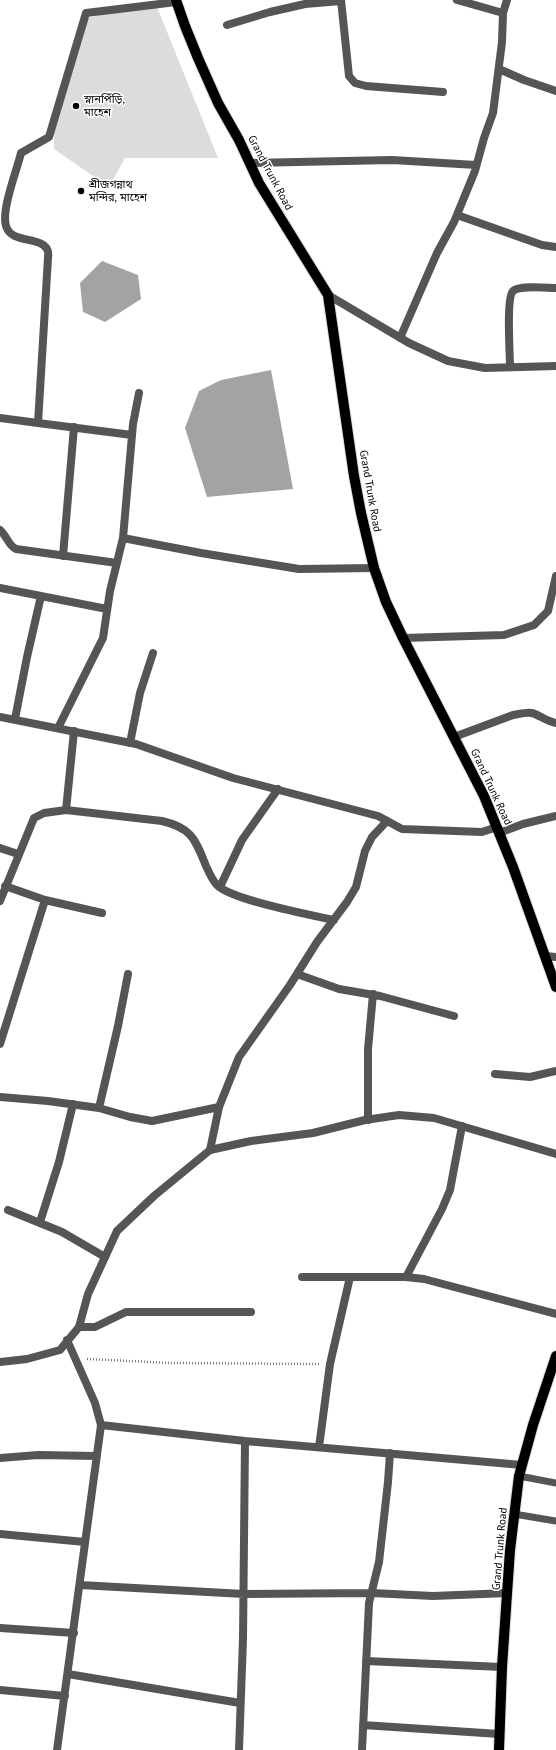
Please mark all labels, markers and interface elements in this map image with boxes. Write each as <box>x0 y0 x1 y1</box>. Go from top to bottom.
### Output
place label: স্নানপিঁড়ি, মাহেশ <box>84 93 125 119</box>
marker: স্নানপিঁড়ি, মাহেশ <box>71 101 81 111</box>
street label: Grand Trunk Road <box>245 133 295 213</box>
place label: শ্রীজগন্নাথ মন্দির, মাহেশ <box>89 178 147 204</box>
marker: শ্রীজগন্নাথ মন্দির, মাহেশ <box>76 186 86 196</box>
street label: Grand Trunk Road <box>356 449 384 533</box>
street label: Grand Trunk Road <box>467 747 515 827</box>
street label: Grand Trunk Road <box>490 1507 510 1591</box>

